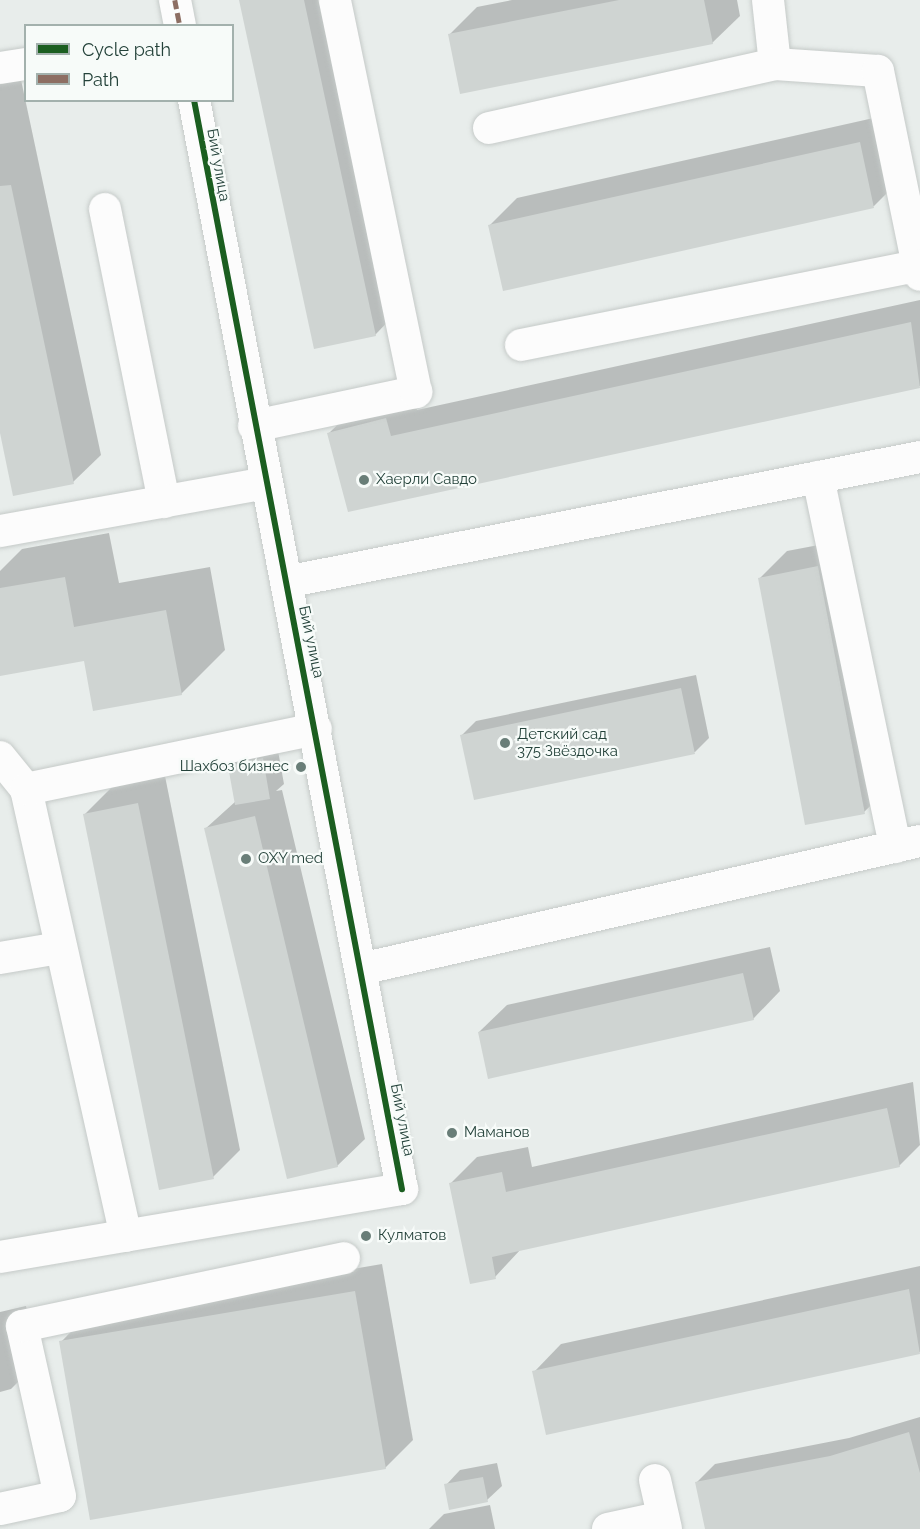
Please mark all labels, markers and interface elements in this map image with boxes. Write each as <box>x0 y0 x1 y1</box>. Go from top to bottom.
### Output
legend <box>24 24 234 102</box>
text: Cycle path <box>82 39 171 60</box>
text: Path <box>82 69 119 90</box>
street label: Бий улица <box>203 127 233 203</box>
place label: Хаерли Савдо <box>376 471 477 489</box>
marker: Хаерли Савдо <box>357 473 371 487</box>
street label: Бий улица <box>295 604 327 680</box>
place label: Детский сад 375 Звёздочка <box>517 725 618 760</box>
marker: Детский сад 375 Звёздочка <box>498 736 512 750</box>
place label: Шахбоз бизнес <box>180 758 289 776</box>
marker: Шахбоз бизнес <box>294 760 308 774</box>
place label: OXY med <box>258 850 324 868</box>
marker: OXY med <box>239 852 253 866</box>
street label: Бий улица <box>386 1082 418 1158</box>
place label: Маманов <box>464 1124 530 1142</box>
marker: Маманов <box>445 1126 459 1140</box>
place label: Кулматов <box>378 1227 446 1245</box>
marker: Кулматов <box>359 1229 373 1243</box>

